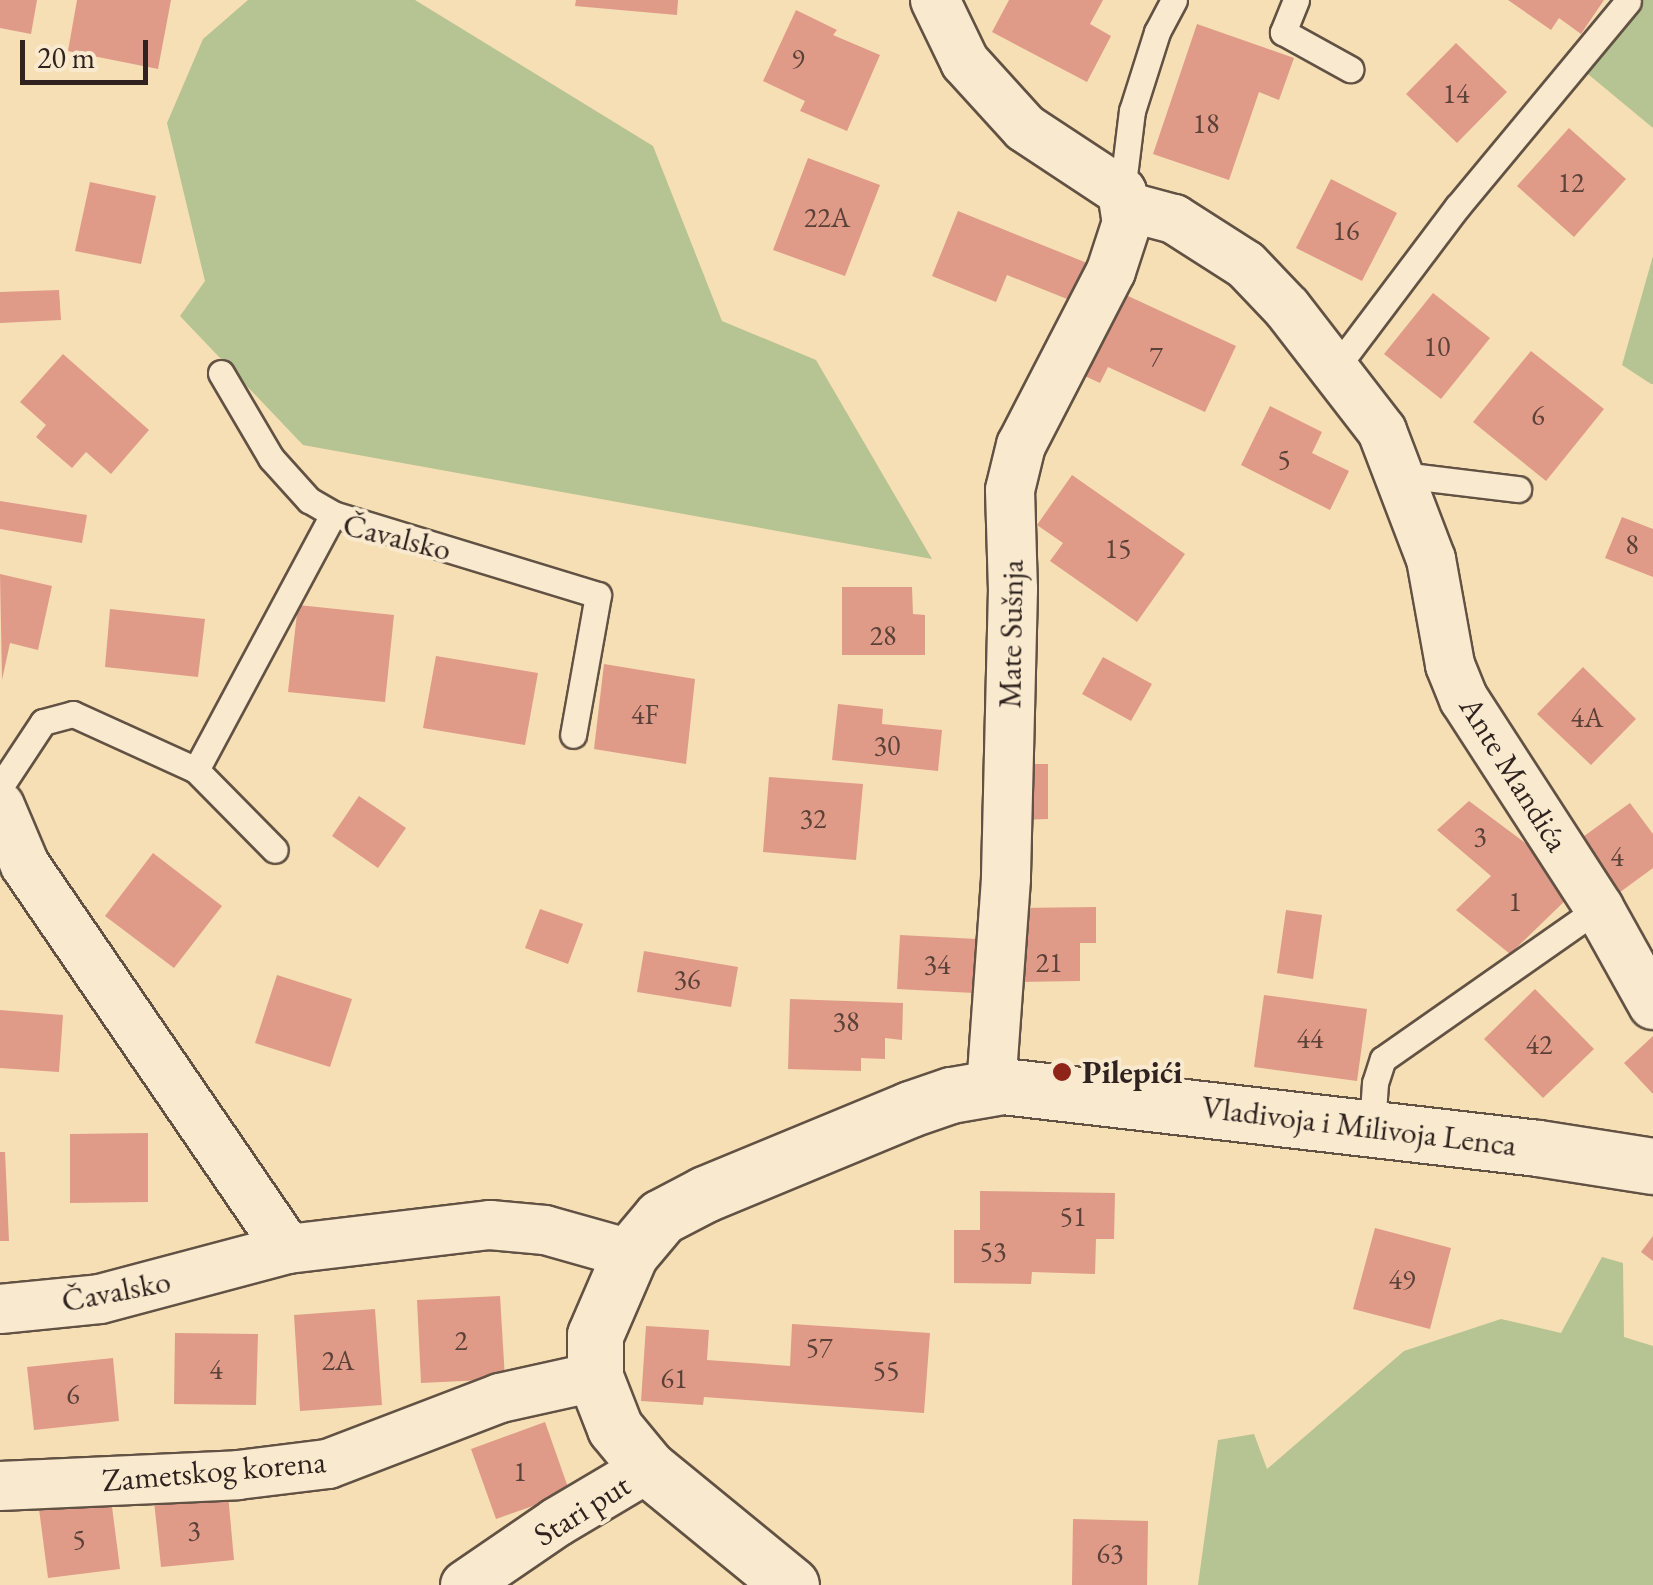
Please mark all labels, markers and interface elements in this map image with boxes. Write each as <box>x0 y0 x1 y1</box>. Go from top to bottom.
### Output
scale bar <box>25 20 152 82</box>
text: 20 m <box>37 38 95 77</box>
house number: 9 <box>791 41 805 75</box>
house number: 14 <box>1443 76 1469 110</box>
house number: 18 <box>1193 106 1219 140</box>
house number: 12 <box>1558 165 1584 199</box>
house number: 22A <box>804 200 850 234</box>
house number: 16 <box>1333 213 1359 247</box>
house number: 10 <box>1424 329 1450 363</box>
house number: 7 <box>1149 339 1163 373</box>
house number: 6 <box>1531 398 1545 432</box>
house number: 5 <box>1277 442 1291 476</box>
street label: Čavalsko <box>339 505 455 569</box>
house number: 8 <box>1625 527 1639 561</box>
house number: 15 <box>1105 531 1131 565</box>
street label: Mate Sušnja <box>991 559 1031 709</box>
house number: 28 <box>870 618 896 652</box>
street label: Ante Mandića <box>1451 690 1577 858</box>
house number: 4F <box>631 697 659 731</box>
house number: 4A <box>1571 700 1603 734</box>
house number: 30 <box>874 728 900 762</box>
house number: 32 <box>800 801 826 835</box>
house number: 3 <box>1473 819 1487 853</box>
house number: 4 <box>1610 839 1624 873</box>
house number: 1 <box>1508 884 1522 918</box>
house number: 21 <box>1036 945 1062 979</box>
house number: 34 <box>924 947 950 981</box>
house number: 36 <box>674 962 700 996</box>
house number: 38 <box>833 1004 859 1038</box>
house number: 44 <box>1297 1021 1323 1055</box>
house number: 42 <box>1526 1027 1552 1061</box>
place label: Pilepići <box>1082 1053 1182 1091</box>
marker: Pilepići <box>1051 1061 1073 1083</box>
street label: Vladivoja i Milivoja Lenca <box>1199 1088 1519 1164</box>
house number: 51 <box>1060 1199 1086 1233</box>
house number: 53 <box>980 1234 1006 1268</box>
street label: Čavalsko <box>58 1262 174 1320</box>
house number: 49 <box>1389 1262 1415 1296</box>
house number: 2 <box>454 1323 468 1357</box>
house number: 57 <box>806 1330 832 1364</box>
house number: 2A <box>322 1343 354 1377</box>
house number: 4 <box>209 1352 223 1386</box>
house number: 55 <box>873 1353 899 1387</box>
house number: 61 <box>661 1361 687 1395</box>
house number: 6 <box>66 1377 80 1411</box>
street label: Zametskog korena <box>100 1442 328 1500</box>
house number: 1 <box>513 1454 527 1488</box>
street label: Stari put <box>527 1466 637 1554</box>
house number: 3 <box>187 1513 201 1547</box>
house number: 5 <box>72 1522 86 1556</box>
house number: 63 <box>1097 1536 1123 1570</box>

